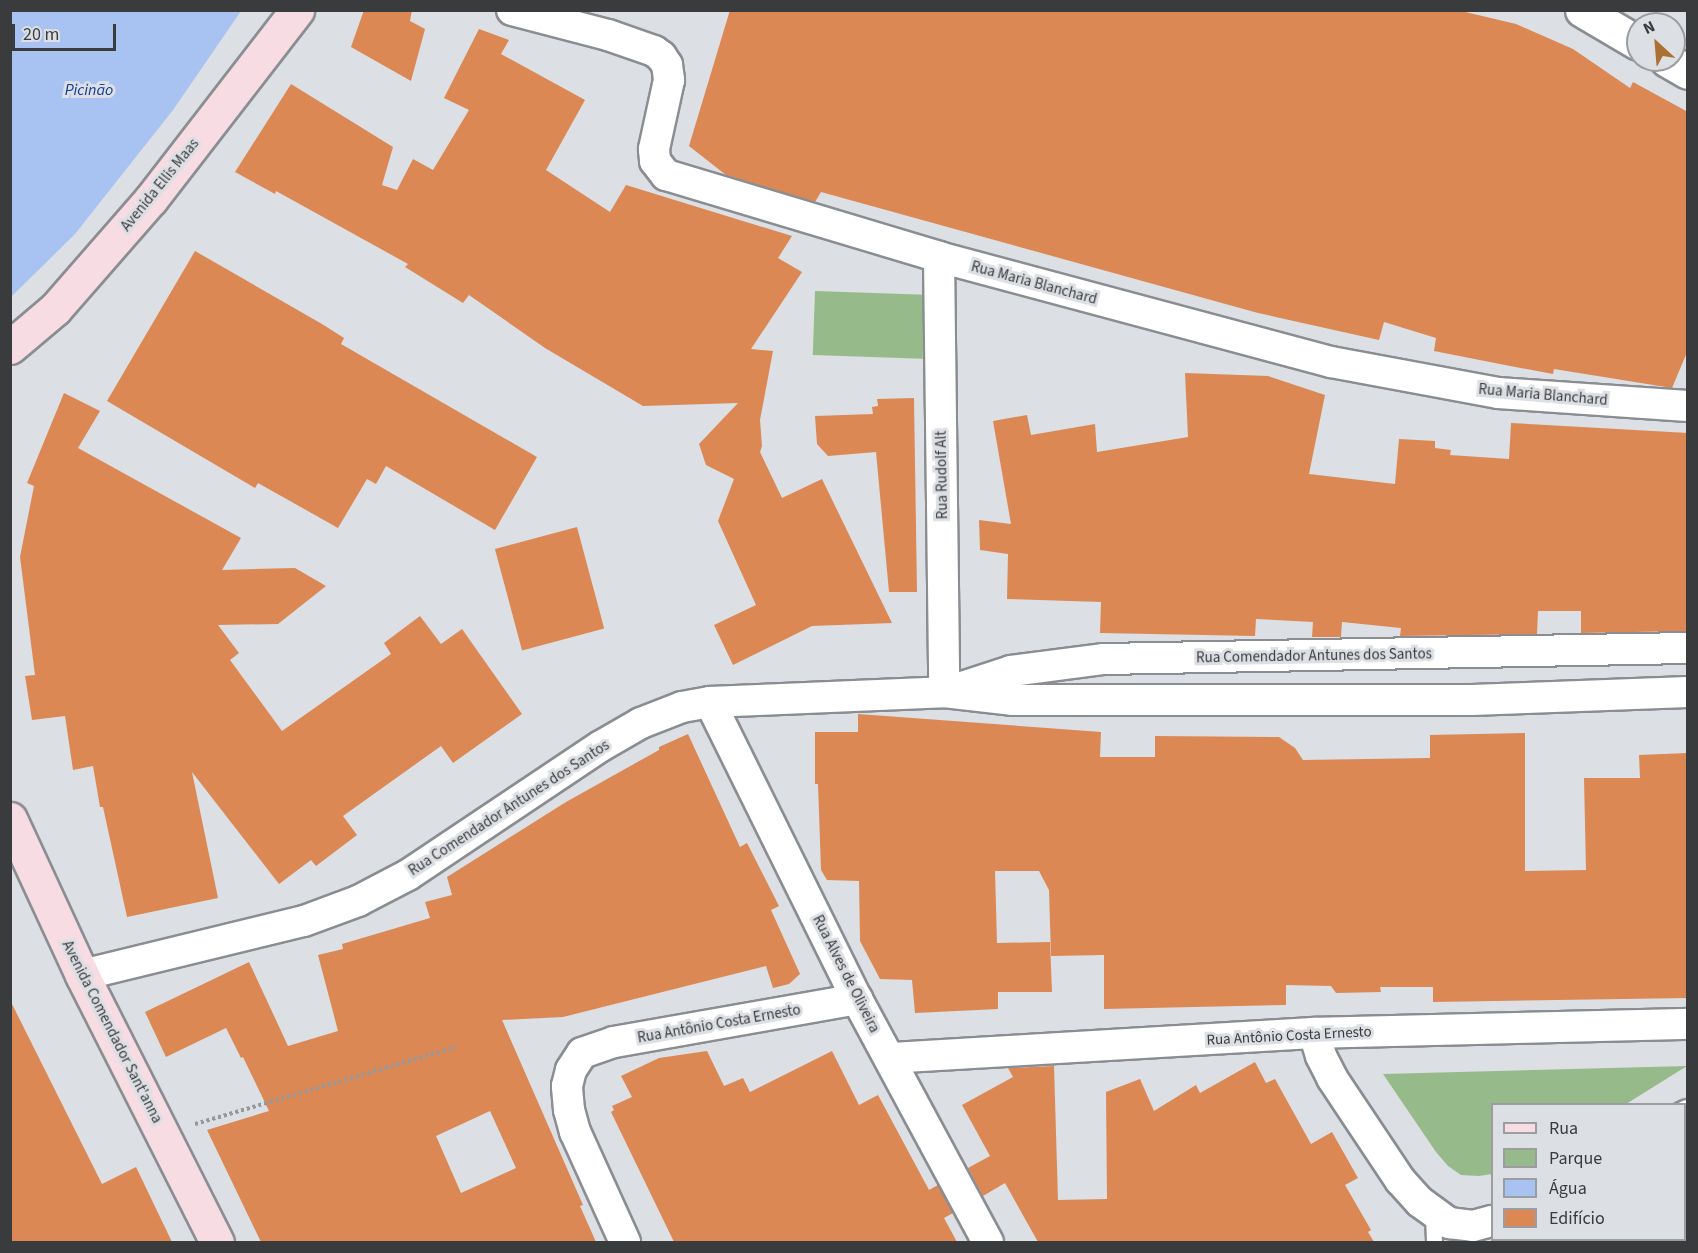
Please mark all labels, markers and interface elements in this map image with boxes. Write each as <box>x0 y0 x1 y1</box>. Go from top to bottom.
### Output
scale bar <box>15 12 118 50</box>
north arrow <box>1626 12 1686 72</box>
text: N <box>1639 15 1659 40</box>
text: 20 m <box>23 22 59 47</box>
water label: Picinão <box>65 80 113 100</box>
street label: Avenida Ellis Maas <box>117 135 203 235</box>
street label: Rua Maria Blanchard <box>969 258 1099 308</box>
street label: Rua Maria Blanchard <box>1478 380 1608 410</box>
street label: Rua Rudolf Alt <box>932 431 952 519</box>
street label: Rua Comendador Antunes dos Santos <box>1196 645 1432 667</box>
street label: Rua Comendador Antunes dos Santos <box>405 736 613 880</box>
street label: Rua Alves de Oliveira <box>809 912 883 1036</box>
street label: Avenida Comendador Sant'anna <box>58 938 166 1126</box>
street label: Rua Antônio Costa Ernesto <box>636 1001 802 1047</box>
street label: Rua Antônio Costa Ernesto <box>1206 1023 1372 1049</box>
legend <box>1491 1103 1686 1241</box>
text: Rua <box>1549 1116 1578 1141</box>
text: Parque <box>1549 1146 1602 1171</box>
text: Água <box>1549 1176 1587 1201</box>
text: Edifício <box>1549 1206 1605 1231</box>

